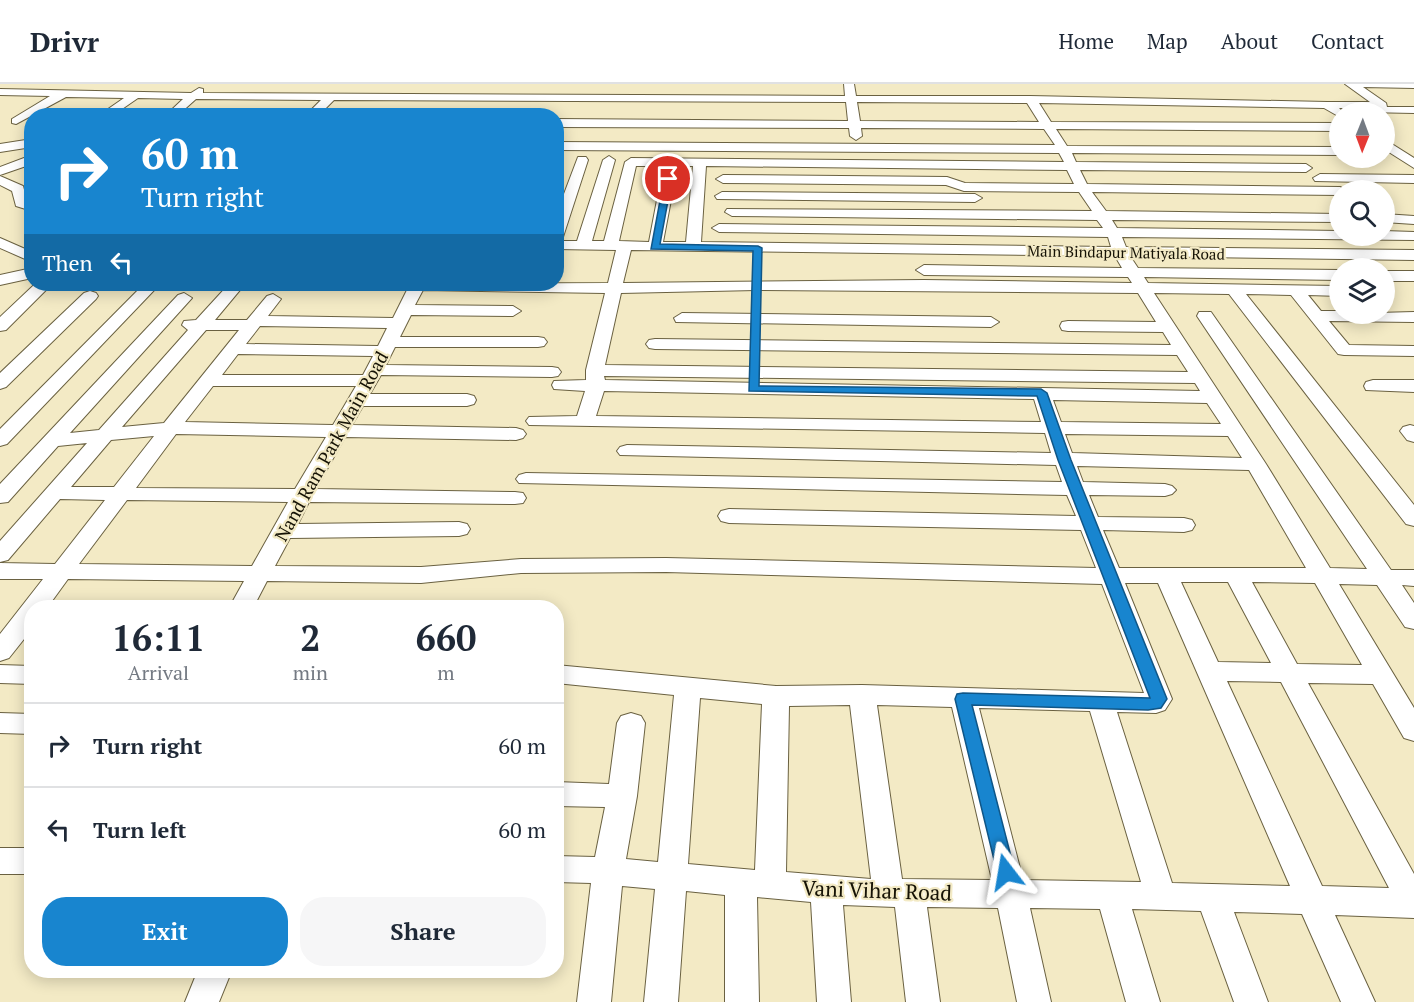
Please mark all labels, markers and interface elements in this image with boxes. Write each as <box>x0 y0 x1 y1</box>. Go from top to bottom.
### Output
text: Drivr <box>30 23 99 60</box>
text: Home <box>1058 27 1114 55</box>
text: Map <box>1147 27 1188 55</box>
text: About <box>1221 27 1278 55</box>
text: Contact <box>1311 27 1384 55</box>
north arrow <box>1329 102 1395 168</box>
map controls <box>1329 102 1395 324</box>
text: 60 m <box>141 125 239 181</box>
icon: right <box>42 132 120 210</box>
pin <box>642 153 693 204</box>
icon: arrive <box>651 162 684 195</box>
text: Turn right <box>141 179 264 215</box>
button: search <box>1329 180 1395 246</box>
street label: Main Bindapur Matiyala Road <box>1027 240 1225 264</box>
icon: left <box>105 246 138 279</box>
text: Then <box>42 248 93 277</box>
button: layers <box>1329 258 1395 324</box>
street label: Nand Ram Park Main Road <box>269 347 393 545</box>
text: 16:11 <box>112 614 205 661</box>
text: 2 <box>300 614 321 661</box>
text: 660 <box>415 614 476 661</box>
text: Arrival <box>128 659 189 686</box>
text: min <box>293 659 328 686</box>
text: m <box>437 659 455 686</box>
icon: right <box>42 729 75 762</box>
text: Turn right <box>93 731 202 760</box>
text: 60 m <box>498 731 546 760</box>
icon: left <box>42 813 75 846</box>
text: Turn left <box>93 815 186 844</box>
text: 60 m <box>498 815 546 844</box>
position arrow <box>974 840 1038 904</box>
street label: Vani Vihar Road <box>801 873 953 907</box>
button: Exit <box>42 897 288 966</box>
button: Share <box>300 897 546 966</box>

